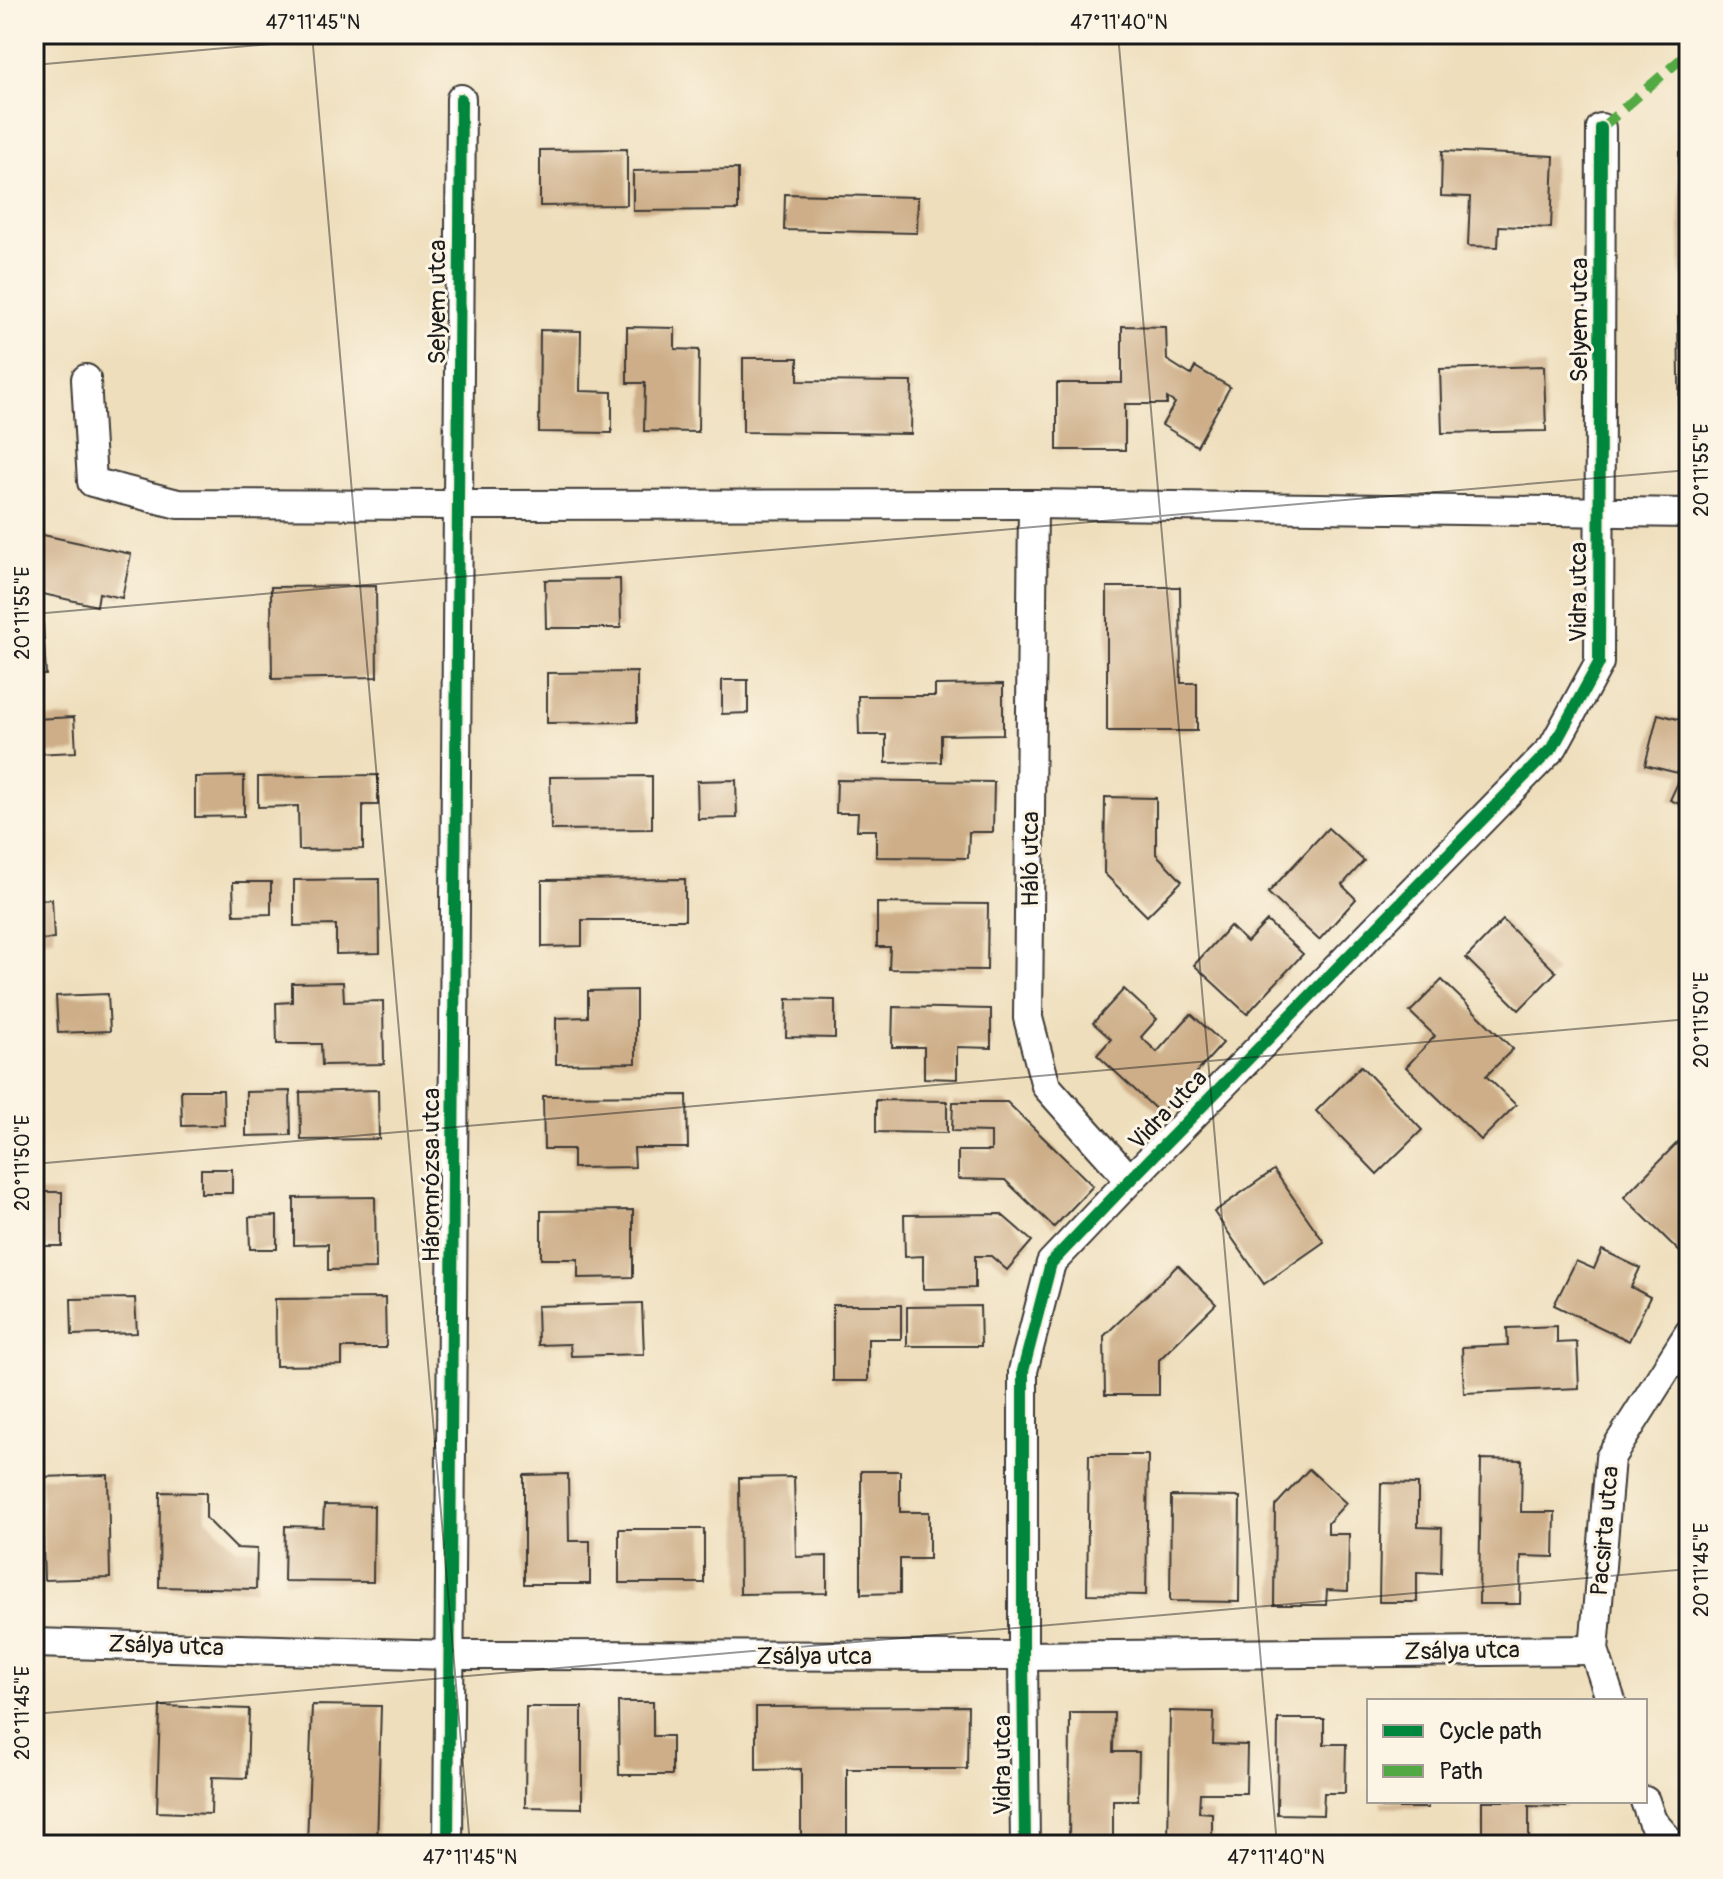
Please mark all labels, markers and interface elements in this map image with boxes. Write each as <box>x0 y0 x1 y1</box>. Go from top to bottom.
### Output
text: 47°11'45"N <box>266 10 360 35</box>
text: 47°11'40"N <box>1070 10 1168 35</box>
street label: Selyem utca <box>423 240 452 364</box>
street label: Selyem utca <box>1565 258 1594 382</box>
text: 20°11'55"E <box>1689 423 1714 517</box>
street label: Vidra utca <box>1564 542 1593 642</box>
text: 20°11'55"E <box>10 566 35 660</box>
street label: Háló utca <box>1016 811 1045 907</box>
text: 20°11'50"E <box>1689 972 1714 1068</box>
street label: Vidra utca <box>1123 1064 1213 1156</box>
street label: Háromrózsa utca <box>417 1088 446 1262</box>
text: 20°11'50"E <box>10 1115 35 1211</box>
street label: Pacsirta utca <box>1585 1465 1625 1597</box>
text: 20°11'45"E <box>1689 1523 1714 1617</box>
street label: Zsálya utca <box>108 1629 224 1663</box>
street label: Zsálya utca <box>1404 1635 1520 1667</box>
street label: Zsálya utca <box>756 1642 872 1671</box>
text: 20°11'45"E <box>10 1666 35 1760</box>
legend <box>1367 1699 1647 1803</box>
street label: Vidra utca <box>988 1715 1017 1815</box>
text: Cycle path <box>1439 1717 1542 1746</box>
text: Path <box>1439 1757 1483 1786</box>
text: 47°11'45"N <box>423 1845 517 1870</box>
text: 47°11'40"N <box>1227 1845 1325 1870</box>

